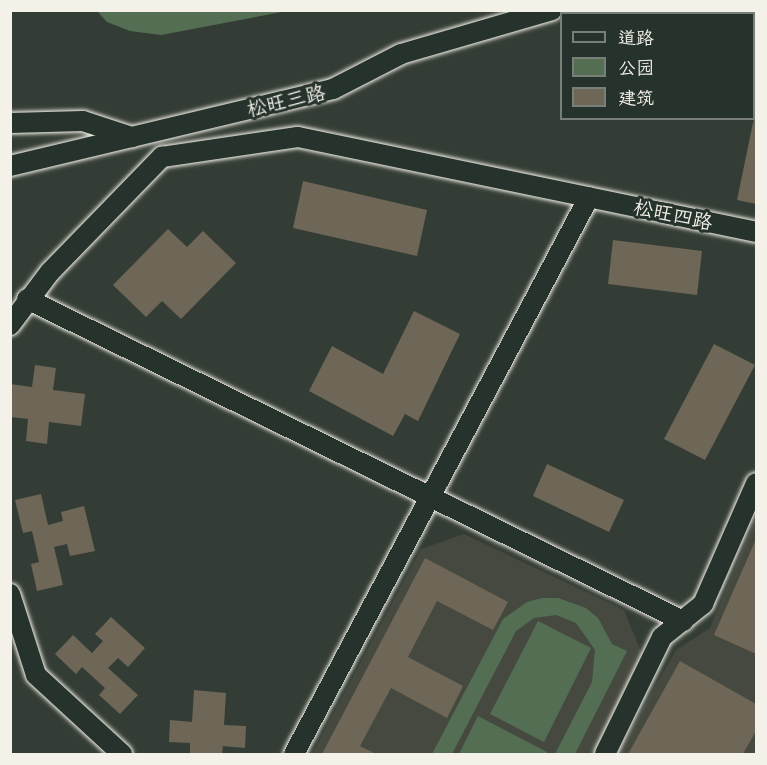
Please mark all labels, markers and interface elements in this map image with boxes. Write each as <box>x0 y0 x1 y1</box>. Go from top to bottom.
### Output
legend <box>560 12 755 120</box>
text: 道路 <box>618 27 654 49</box>
text: 公园 <box>618 57 654 79</box>
street label: 松旺三路 <box>244 80 328 122</box>
text: 建筑 <box>618 87 654 109</box>
street label: 松旺四路 <box>631 195 715 235</box>

